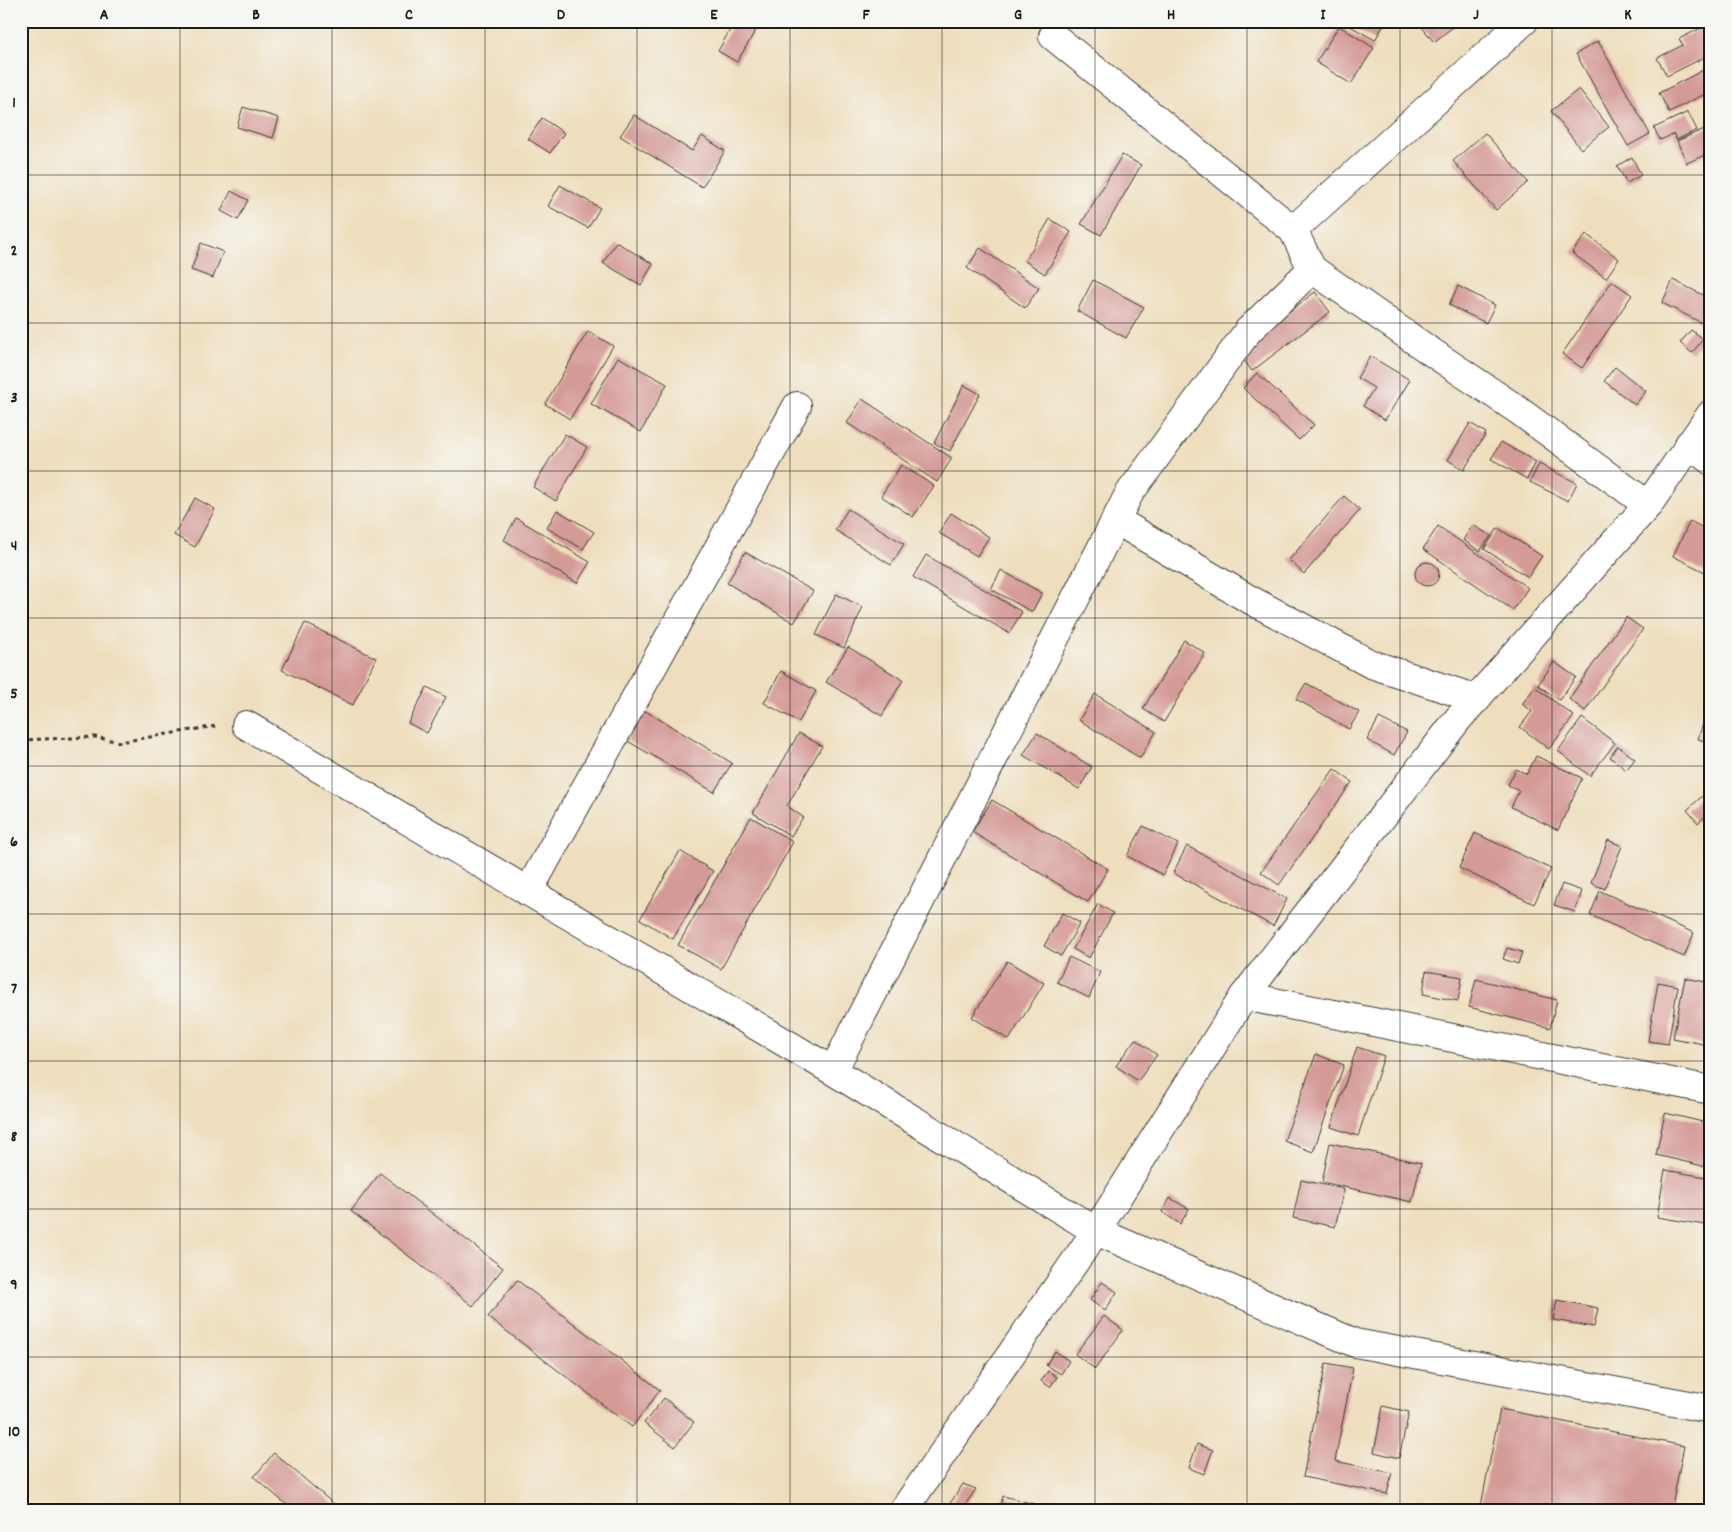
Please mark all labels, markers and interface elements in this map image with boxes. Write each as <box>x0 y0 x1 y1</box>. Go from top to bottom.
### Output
text: A <box>100 4 109 27</box>
text: B <box>252 4 260 27</box>
text: C <box>405 4 413 27</box>
text: D <box>557 4 566 27</box>
text: E <box>710 4 718 27</box>
text: F <box>862 4 870 27</box>
text: G <box>1014 4 1022 27</box>
text: H <box>1167 4 1175 27</box>
text: I <box>1321 4 1327 27</box>
text: J <box>1473 4 1479 27</box>
text: K <box>1624 4 1632 27</box>
text: 1 <box>12 92 16 115</box>
text: 2 <box>11 240 18 263</box>
text: 3 <box>10 387 18 410</box>
text: 4 <box>11 535 17 558</box>
text: 5 <box>10 683 18 706</box>
text: 6 <box>10 831 18 854</box>
text: 7 <box>11 978 17 1001</box>
text: 8 <box>11 1126 18 1149</box>
text: 9 <box>10 1274 18 1297</box>
text: 10 <box>8 1421 20 1444</box>

